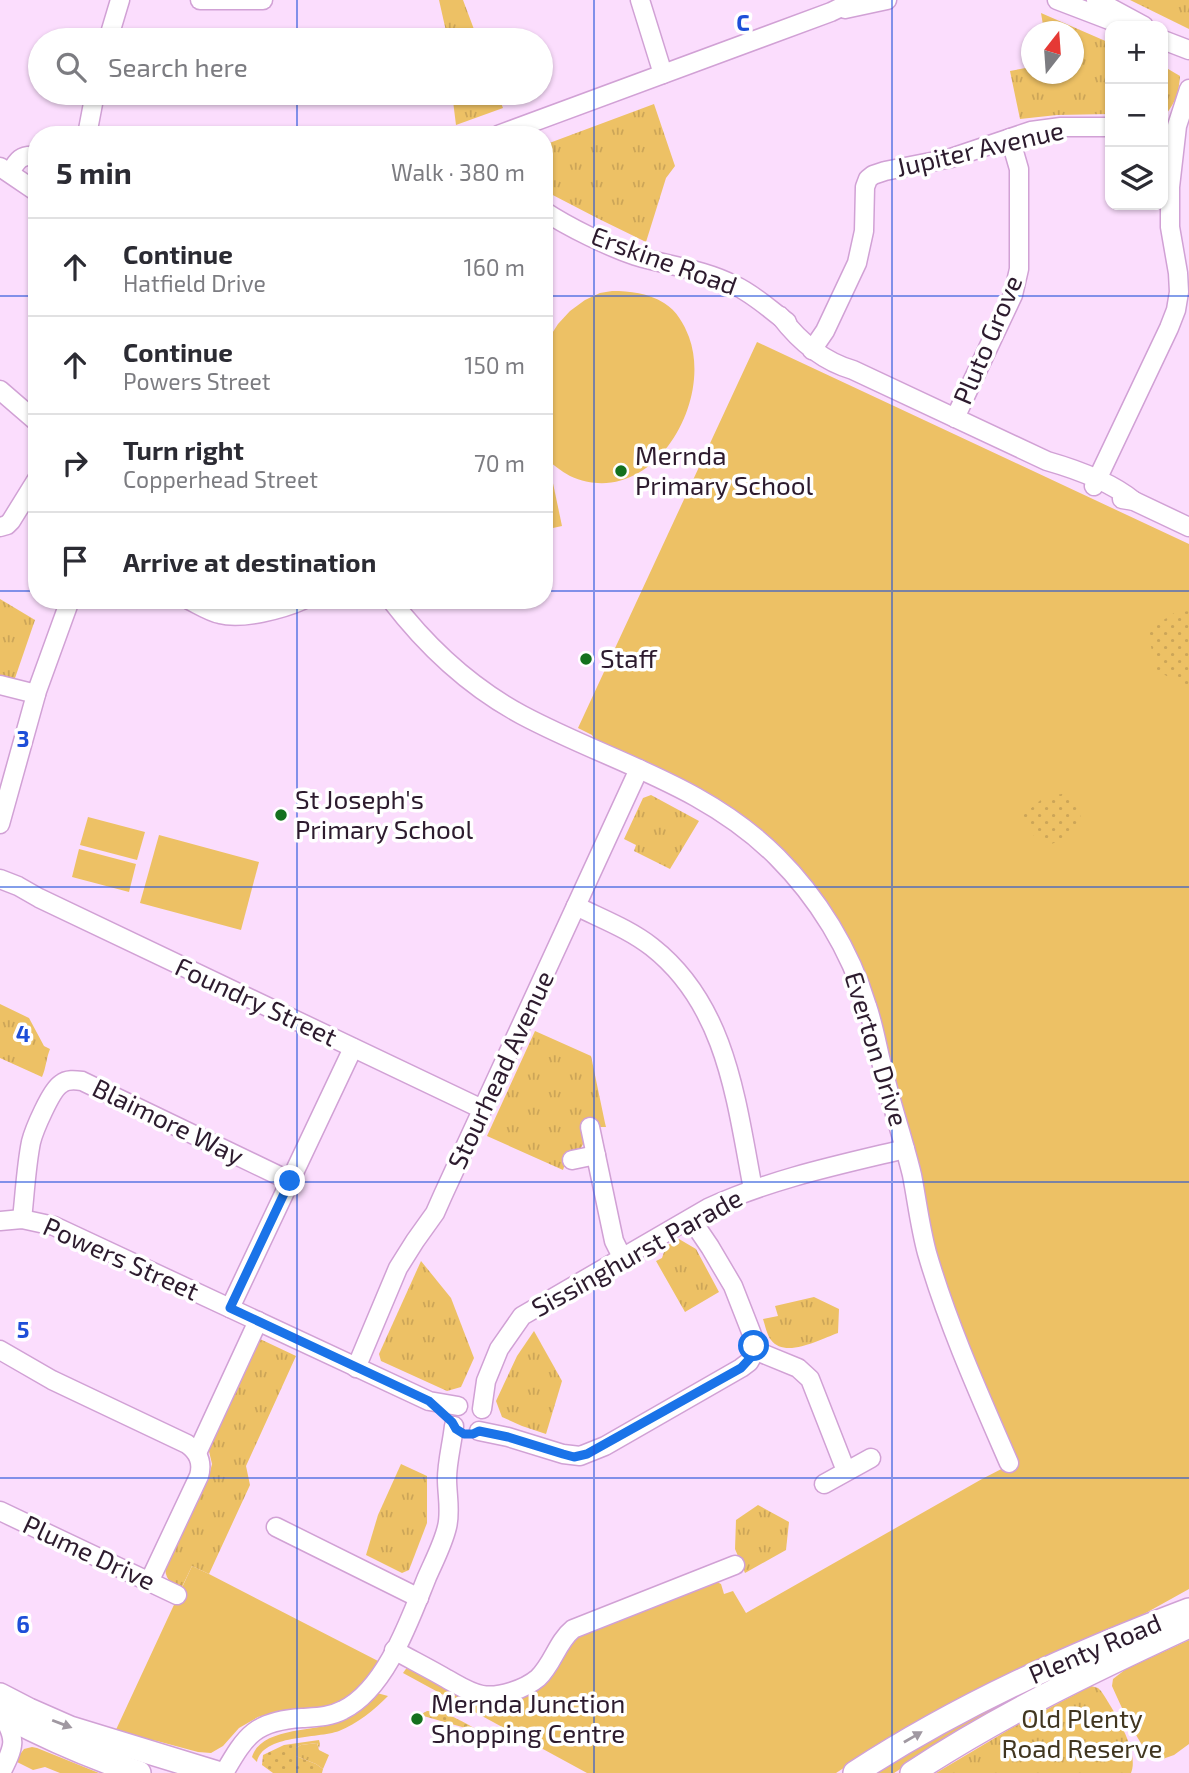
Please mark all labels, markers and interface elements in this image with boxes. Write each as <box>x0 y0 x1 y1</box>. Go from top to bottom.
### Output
text: C <box>736 8 750 36</box>
north arrow <box>1021 21 1084 84</box>
map controls <box>1105 21 1168 210</box>
button: + <box>1105 21 1168 84</box>
search box <box>28 28 553 105</box>
icon: search <box>52 48 90 86</box>
text: Search here <box>108 51 248 82</box>
button: − <box>1105 84 1168 147</box>
street label: Jupiter Avenue <box>893 113 1067 182</box>
button: layers <box>1105 147 1168 210</box>
text: 5 min <box>56 154 132 190</box>
text: Walk · 380 m <box>391 158 525 186</box>
street label: Erskine Road <box>588 219 742 300</box>
text: Continue <box>123 238 233 269</box>
icon: ahead <box>56 248 94 286</box>
text: 160 m <box>464 253 525 281</box>
text: Hatfield Drive <box>123 269 266 297</box>
street label: Pluto Grove <box>946 270 1028 409</box>
text: Continue <box>123 336 233 367</box>
icon: ahead <box>56 346 94 384</box>
text: 150 m <box>464 351 525 379</box>
text: Powers Street <box>123 367 271 395</box>
text: Turn right <box>123 434 244 465</box>
place label: Mernda Primary School <box>635 439 814 500</box>
icon: right <box>56 444 94 482</box>
text: 70 m <box>474 449 525 477</box>
marker: Mernda Primary School <box>613 463 629 479</box>
text: Copperhead Street <box>123 465 318 493</box>
icon: arrive <box>56 542 94 580</box>
text: Arrive at destination <box>123 546 376 577</box>
place label: Staff <box>600 642 658 673</box>
marker: Staff <box>578 651 594 667</box>
text: 3 <box>16 724 30 752</box>
place label: St Joseph's Primary School <box>295 783 474 844</box>
marker: St Joseph's Primary School <box>273 807 289 823</box>
street label: Foundry Street <box>171 950 342 1052</box>
street label: Stourhead Avenue <box>440 965 559 1173</box>
street label: Everton Drive <box>839 968 916 1130</box>
text: 4 <box>16 1019 30 1047</box>
street label: Blaimore Way <box>88 1071 249 1171</box>
route end <box>274 1165 305 1196</box>
street label: Sissinghurst Parade <box>526 1181 747 1322</box>
street label: Powers Street <box>39 1210 204 1306</box>
text: 5 <box>17 1315 29 1343</box>
route start <box>738 1330 769 1361</box>
street label: Plume Drive <box>19 1508 161 1596</box>
street label: Plenty Road <box>1024 1606 1165 1689</box>
text: 6 <box>16 1610 30 1638</box>
place label: Mernda Junction Shopping Centre <box>431 1687 625 1748</box>
park label: Old Plenty Road Reserve <box>1002 1702 1162 1763</box>
marker: Mernda Junction Shopping Centre <box>409 1711 425 1727</box>
one-way arrow <box>51 1719 72 1730</box>
one-way arrow <box>903 1731 923 1743</box>

